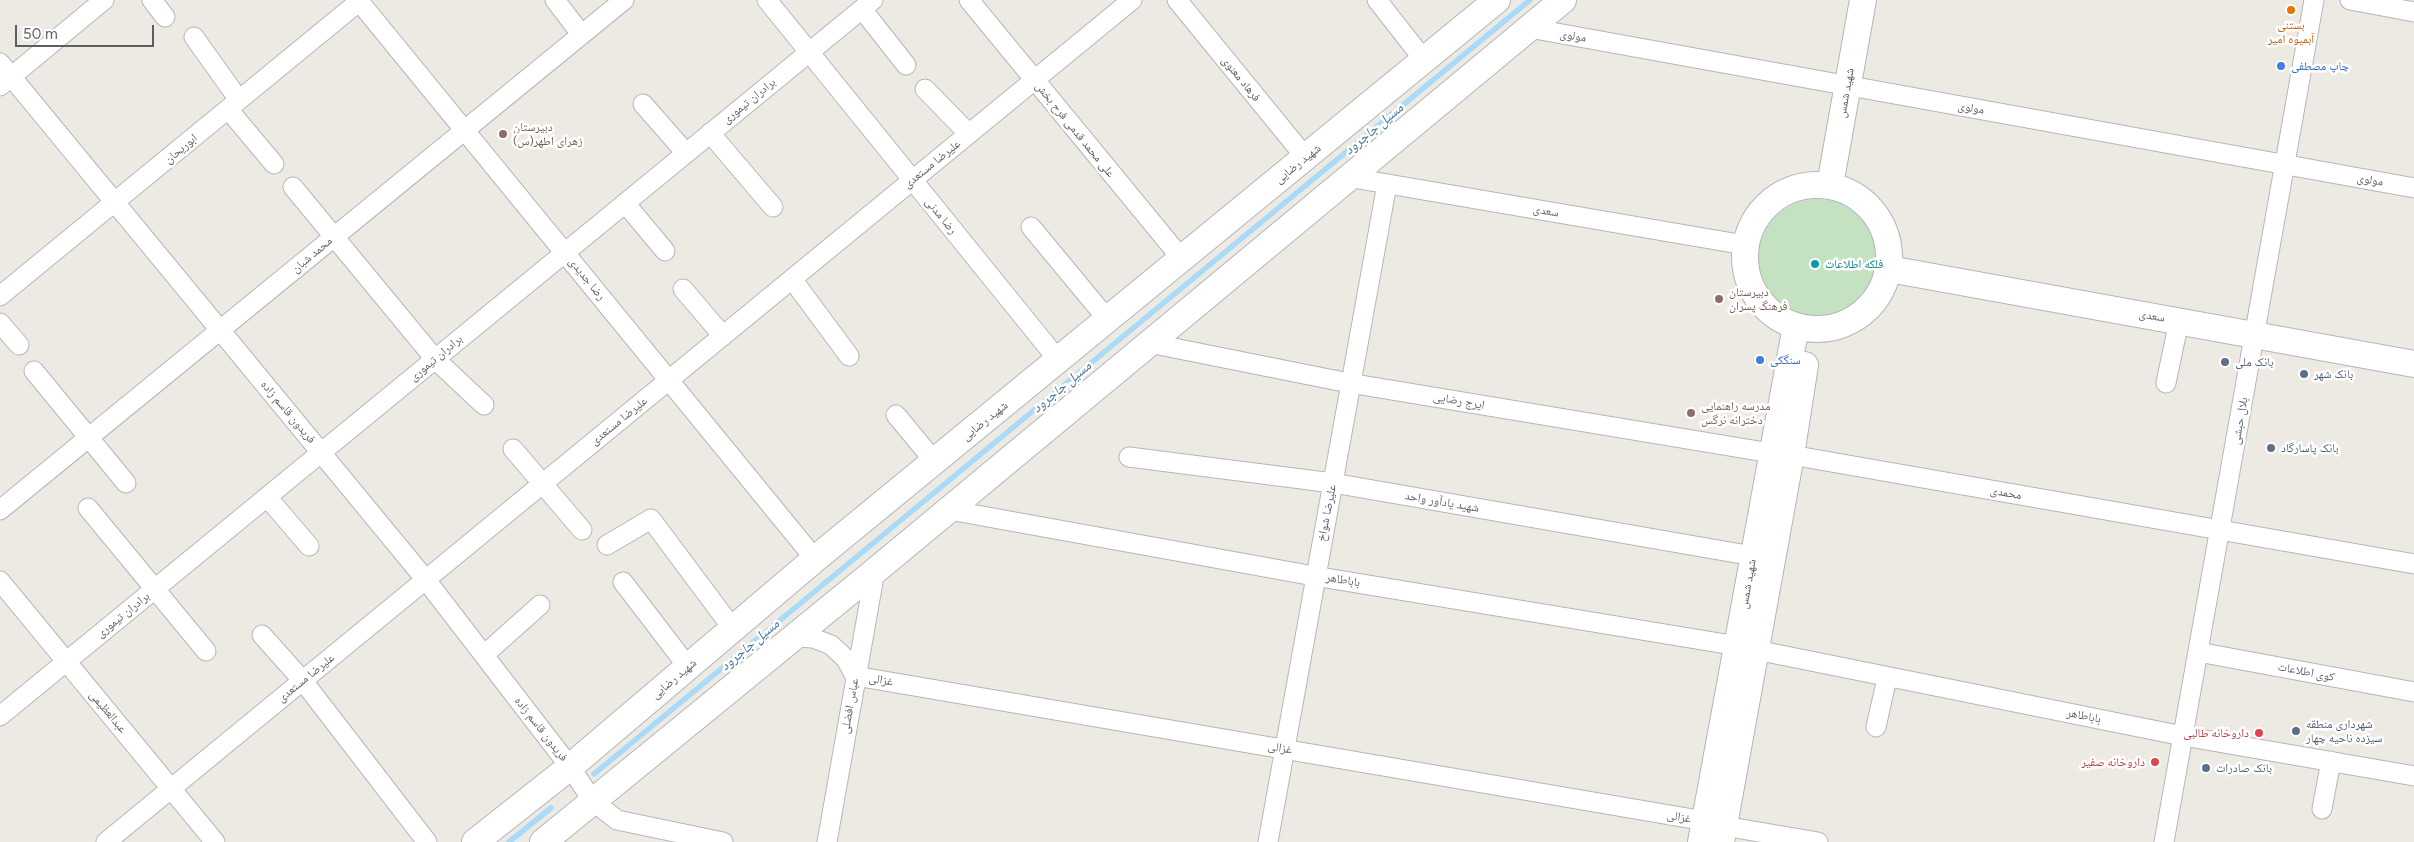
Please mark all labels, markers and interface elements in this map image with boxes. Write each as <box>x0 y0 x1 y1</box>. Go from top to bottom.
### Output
marker: بستنی آبمیوه امیر <box>2285 4 2297 16</box>
scale bar <box>18 15 156 47</box>
place label: بستنی آبمیوه امیر <box>2268 18 2314 46</box>
text: 50 m <box>23 25 58 43</box>
street label: مولوی <box>1559 27 1587 45</box>
street label: فرهاد معنوی <box>1218 54 1264 104</box>
place label: چاپ مصطفی <box>2291 59 2349 73</box>
marker: چاپ مصطفی <box>2275 60 2287 72</box>
street label: شهید شمس <box>1835 67 1857 119</box>
street label: برادران تیموری <box>719 75 779 127</box>
street label: علی محمد قدمی فرح بخش <box>1032 79 1118 181</box>
water label: مسیل جاجرود <box>1341 99 1407 159</box>
street label: مولوی <box>1957 99 1985 117</box>
place label: دبیرستان زهرای اطهر(س) <box>513 120 583 148</box>
marker: دبیرستان زهرای اطهر(س) <box>497 128 509 140</box>
street label: ابوریحان <box>162 131 200 167</box>
street label: علیرضا مستعدی <box>900 137 964 191</box>
street label: شهید رضایی <box>1272 141 1324 187</box>
street label: مولوی <box>2356 171 2384 189</box>
street label: رضا مدنی <box>922 195 960 237</box>
street label: سعدی <box>1532 202 1560 220</box>
street label: محمد شبان <box>289 234 335 276</box>
street label: رضا جدیدی <box>565 255 609 303</box>
place label: فلکه اطلاعات <box>1825 257 1883 271</box>
marker: فلکه اطلاعات <box>1809 258 1821 270</box>
place label: دبیرستان فرهنگ پسران <box>1729 285 1788 313</box>
marker: دبیرستان فرهنگ پسران <box>1713 293 1725 305</box>
street label: سعدی <box>2138 307 2166 325</box>
street label: برادران تیموری <box>407 332 465 384</box>
place label: سنگکی <box>1770 353 1801 367</box>
marker: سنگکی <box>1754 354 1766 366</box>
place label: بانک ملی <box>2235 355 2274 369</box>
marker: بانک ملی <box>2219 356 2231 368</box>
water label: مسیل جاجرود <box>1029 357 1095 417</box>
place label: بانک شهر <box>2314 367 2353 381</box>
marker: بانک شهر <box>2298 368 2310 380</box>
street label: فریدون قاسم زاده <box>257 378 319 446</box>
street label: ایرج رضایی <box>1432 389 1486 413</box>
street label: علیرضا مستعدی <box>587 394 651 448</box>
street label: بلال حبشی <box>2229 396 2251 446</box>
street label: شهید رضایی <box>959 398 1011 444</box>
place label: مدرسه راهنمایی دخترانه نرگس <box>1701 399 1771 427</box>
marker: مدرسه راهنمایی دخترانه نرگس <box>1685 407 1697 419</box>
place label: بانک پاسارگاد <box>2281 441 2339 455</box>
marker: بانک پاسارگاد <box>2265 442 2277 454</box>
street label: علیرضا شواخ <box>1314 483 1340 543</box>
street label: محمدی <box>1989 483 2023 503</box>
street label: شهید یادآور واحد <box>1404 488 1480 516</box>
street label: شهید شمس <box>1737 558 1759 610</box>
street label: باباطاهر <box>1325 570 1361 590</box>
street label: برادران تیموری <box>93 589 153 641</box>
water label: مسیل جاجرود <box>717 615 783 675</box>
street label: علیرضا مستعدی <box>274 651 338 705</box>
street label: شهید رضایی <box>648 656 700 702</box>
street label: کوی اطلاعات <box>2276 659 2336 685</box>
street label: غزالی <box>868 671 894 689</box>
street label: عباس افضلی <box>838 677 862 735</box>
street label: عبدالعظیمی <box>86 688 130 736</box>
street label: فریدون قاسم زاده <box>511 694 571 764</box>
street label: باباطاهر <box>2066 706 2102 726</box>
place label: شهرداری منطقه سیزده ناحیه چهار <box>2306 717 2382 745</box>
marker: شهرداری منطقه سیزده ناحیه چهار <box>2290 725 2302 737</box>
place label: داروخانه طالبی <box>2183 726 2249 740</box>
marker: داروخانه طالبی <box>2253 727 2265 739</box>
street label: غزالی <box>1267 739 1293 757</box>
place label: داروخانه صفیر <box>2081 755 2145 769</box>
marker: داروخانه صفیر <box>2149 756 2161 768</box>
place label: بانک صادرات <box>2216 761 2272 775</box>
marker: بانک صادرات <box>2200 762 2212 774</box>
street label: غزالی <box>1666 808 1692 826</box>

